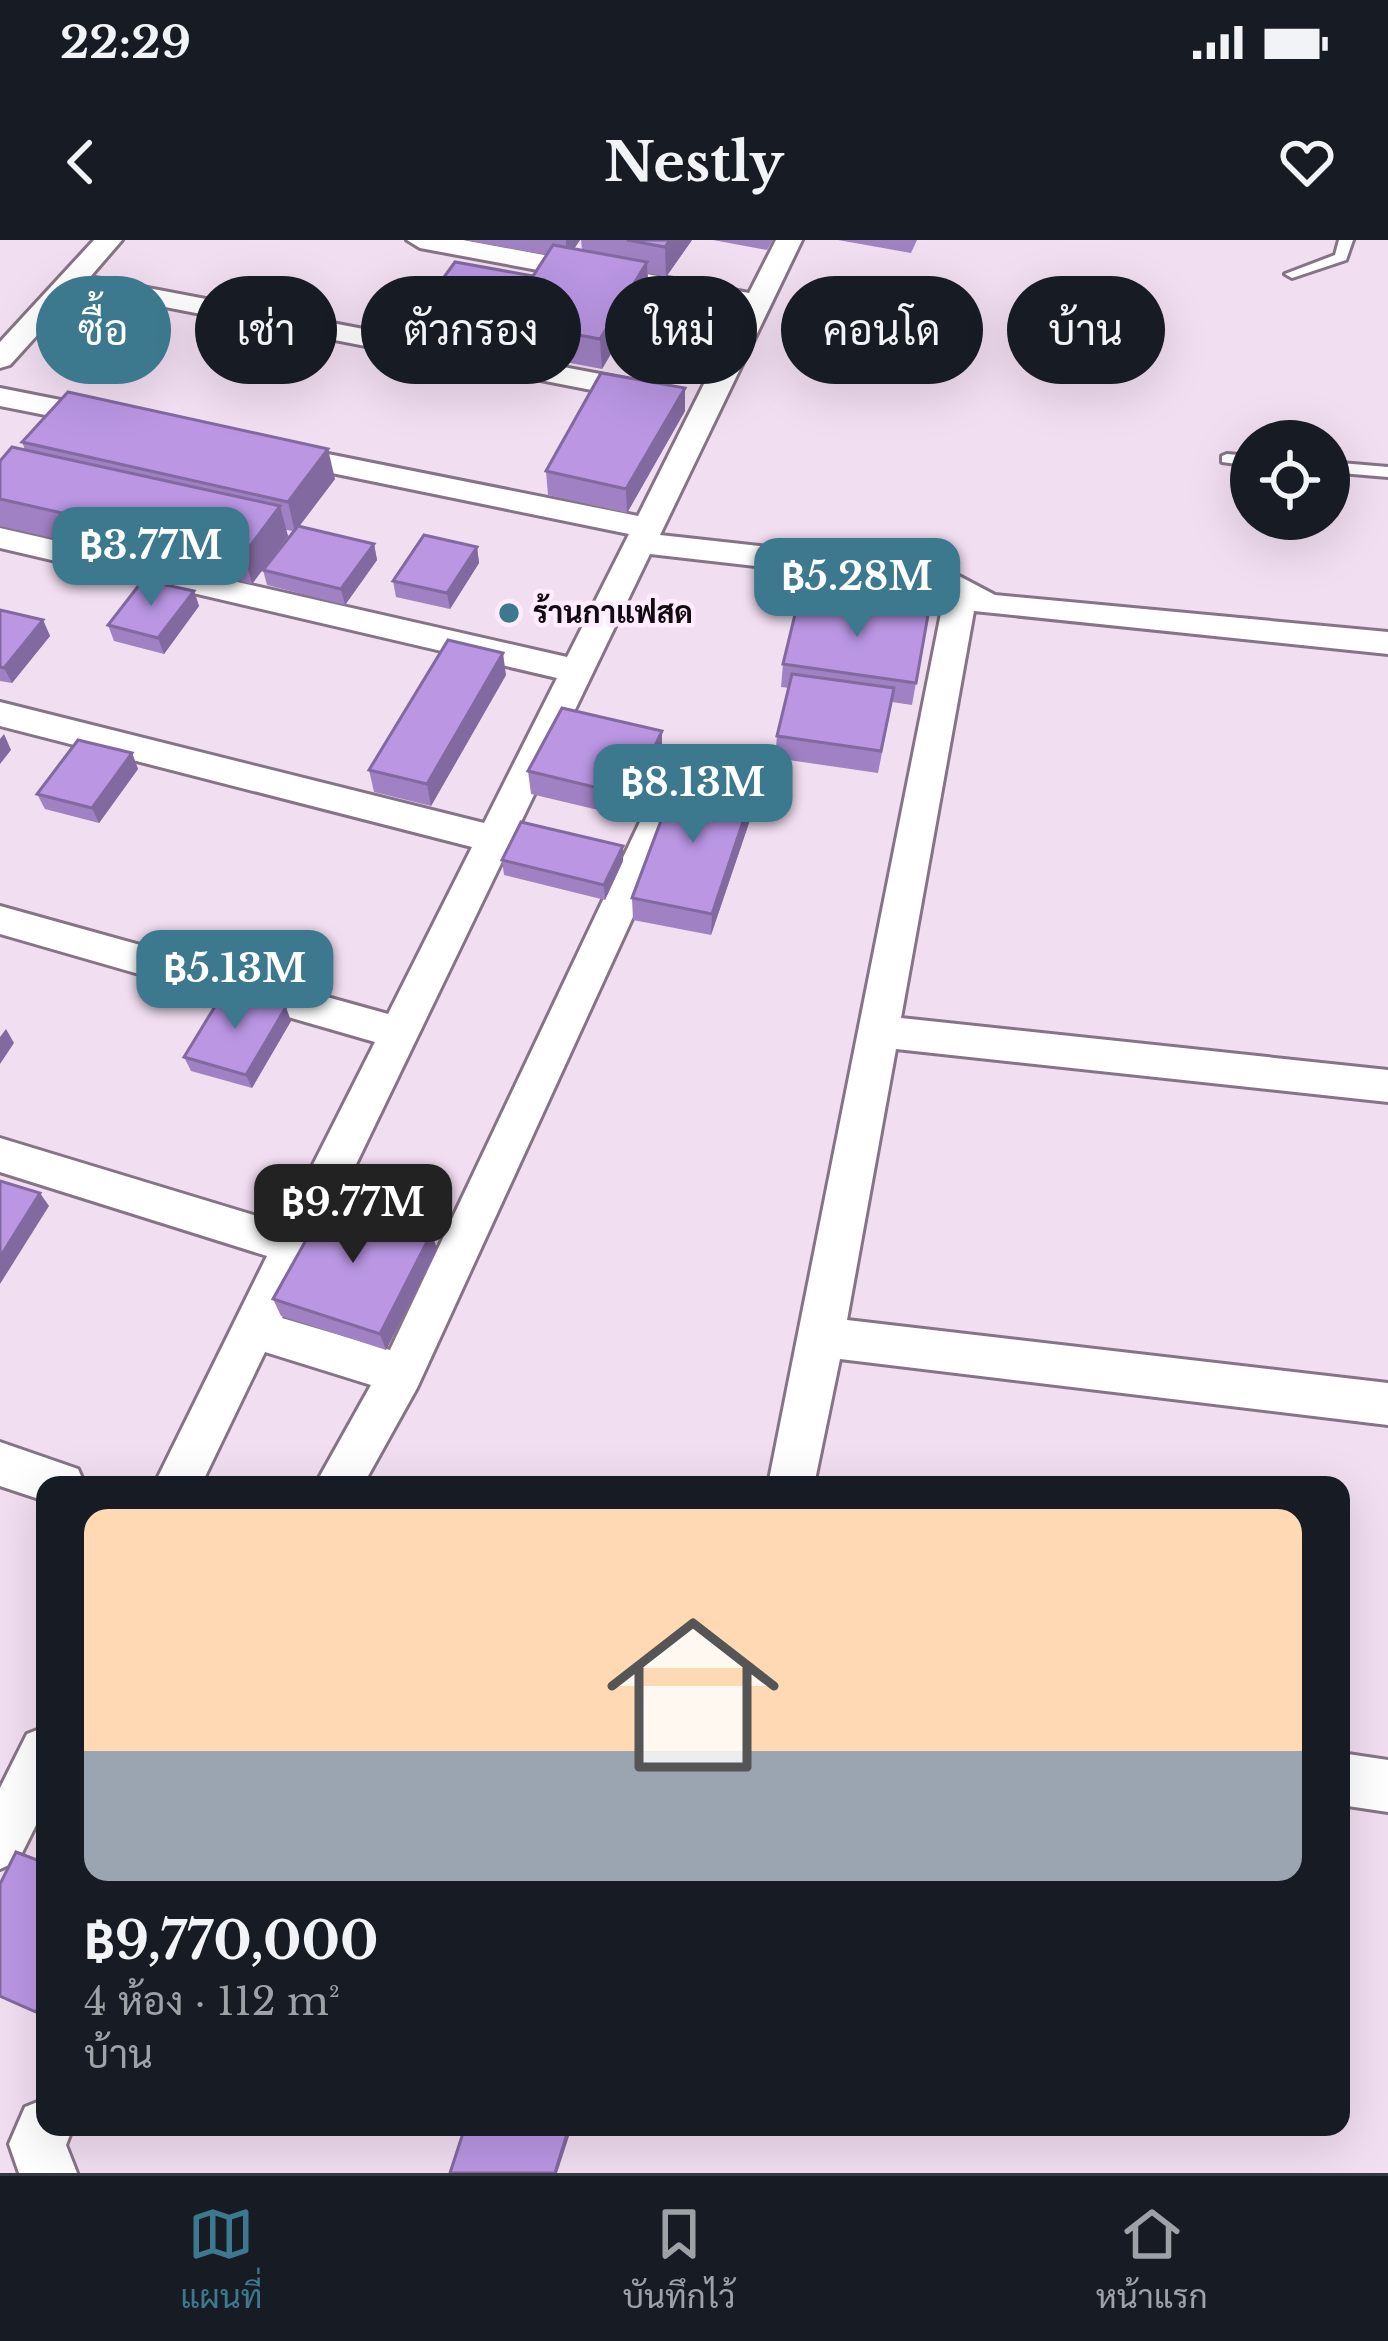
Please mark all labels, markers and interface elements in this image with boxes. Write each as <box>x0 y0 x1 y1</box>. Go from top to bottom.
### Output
text: 22:29 <box>60 14 191 70</box>
icon: back <box>48 129 114 195</box>
text: Nestly <box>604 129 784 196</box>
icon: heart <box>1274 129 1340 195</box>
chip: ซื้อ <box>36 276 171 384</box>
chip: เช่า <box>195 276 337 384</box>
chip: ตัวกรอง <box>361 276 581 384</box>
chip: ใหม่ <box>605 276 757 384</box>
chip: คอนโด <box>781 276 983 384</box>
chip: บ้าน <box>1007 276 1165 384</box>
map controls <box>1230 420 1350 540</box>
button: locate <box>1230 420 1350 540</box>
pin: ฿3.77M <box>53 507 249 609</box>
text: ฿3.77M <box>79 521 223 570</box>
pin: ฿5.28M <box>759 538 955 640</box>
text: ฿5.28M <box>781 552 933 601</box>
place label: ร้านกาแฟสด <box>533 593 693 631</box>
marker: ร้านกาแฟสด <box>496 600 522 626</box>
pin: ฿8.13M <box>595 744 791 846</box>
text: ฿8.13M <box>621 758 765 807</box>
pin: ฿5.13M <box>137 930 333 1032</box>
text: ฿5.13M <box>163 944 307 993</box>
pin: ฿9.77M <box>255 1164 451 1266</box>
text: ฿9.77M <box>281 1178 425 1227</box>
icon: home <box>585 1587 801 1803</box>
text: ฿9,770,000 <box>84 1910 378 1973</box>
text: 4 ห้อง · 112 m² <box>84 1977 340 2026</box>
text: บ้าน <box>84 2030 153 2079</box>
tab: แผนที่ <box>180 2201 262 2317</box>
tab: บันทึกไว้ <box>623 2201 735 2317</box>
tab: หน้าแรก <box>1096 2201 1208 2317</box>

